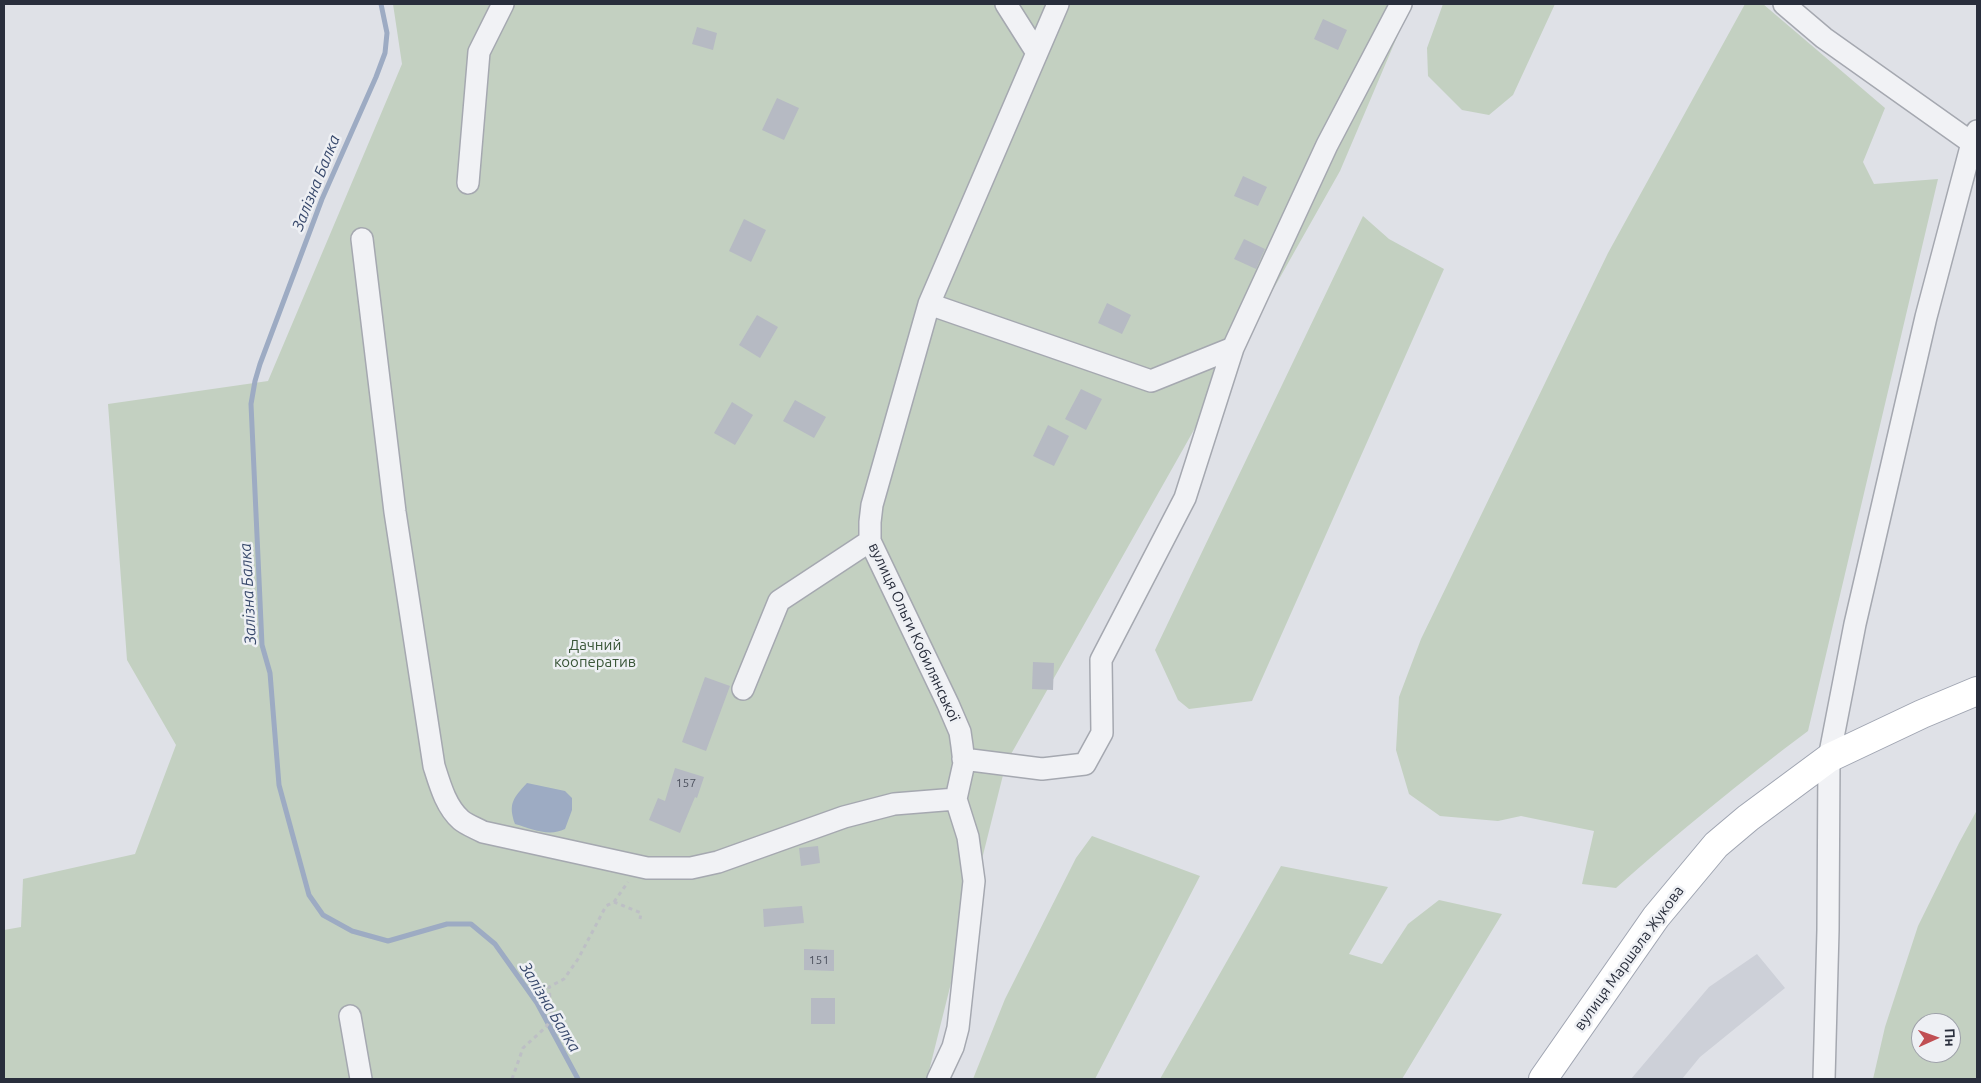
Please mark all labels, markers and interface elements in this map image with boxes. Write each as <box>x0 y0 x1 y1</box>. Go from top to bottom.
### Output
water label: Залізна Балка <box>288 132 344 234</box>
street label: вулиця Ольги Кобилянської <box>865 540 963 724</box>
water label: Залізна Балка <box>236 543 260 645</box>
park label: Дачний кооператив <box>554 636 636 671</box>
house number: 157 <box>676 776 696 790</box>
street label: вулиця Маршала Жукова <box>1570 882 1688 1034</box>
house number: 151 <box>809 953 829 967</box>
water label: Залізна Балка <box>516 958 584 1056</box>
north arrow <box>1911 1013 1961 1063</box>
text: Пн <box>1942 1028 1958 1047</box>

